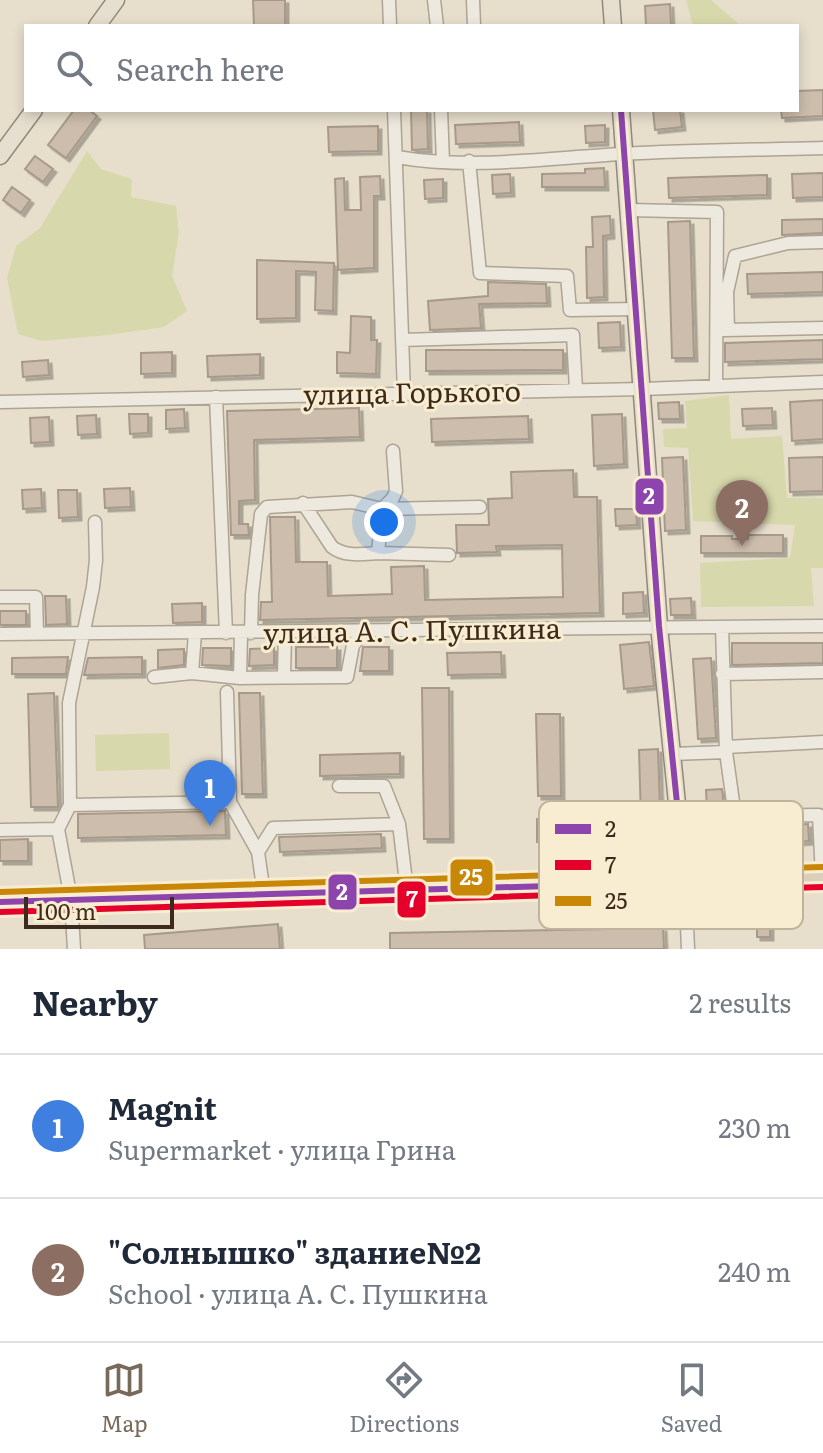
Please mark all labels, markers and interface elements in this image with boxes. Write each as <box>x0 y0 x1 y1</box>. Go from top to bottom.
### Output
search box <box>24 24 799 112</box>
icon: search <box>52 46 96 90</box>
text: Search here <box>116 46 284 90</box>
street label: улица Горького <box>303 368 521 414</box>
line badge: 2 <box>634 477 665 516</box>
text: 2 <box>643 478 655 511</box>
pin: 2 <box>716 480 768 546</box>
your location <box>364 502 404 542</box>
street label: улица А. С. Пушкина <box>263 605 561 653</box>
pin: 1 <box>184 760 236 826</box>
legend <box>539 801 803 929</box>
text: 2 <box>605 811 616 844</box>
text: 7 <box>605 847 616 880</box>
line badge: 25 <box>449 858 494 897</box>
text: 25 <box>459 859 483 892</box>
line badge: 2 <box>327 873 358 911</box>
text: 2 <box>336 874 348 907</box>
line badge: 7 <box>396 880 427 919</box>
text: 7 <box>406 881 418 914</box>
text: 25 <box>605 883 627 916</box>
scale bar <box>24 893 174 929</box>
text: 100 m <box>36 894 96 927</box>
text: Nearby <box>32 976 158 1026</box>
text: 2 results <box>689 982 791 1021</box>
text: Magnit <box>108 1085 217 1129</box>
text: 1 <box>53 1107 63 1146</box>
text: 230 m <box>718 1107 791 1146</box>
text: Supermarket · улица Грина <box>108 1129 456 1168</box>
text: "Солнышко" здание№2 <box>108 1229 481 1273</box>
text: 2 <box>51 1251 65 1290</box>
text: 240 m <box>718 1251 791 1290</box>
text: School · улица А. С. Пушкина <box>108 1273 488 1312</box>
tab: Map <box>101 1358 148 1439</box>
tab: Directions <box>349 1358 459 1439</box>
tab: Saved <box>661 1358 722 1439</box>

